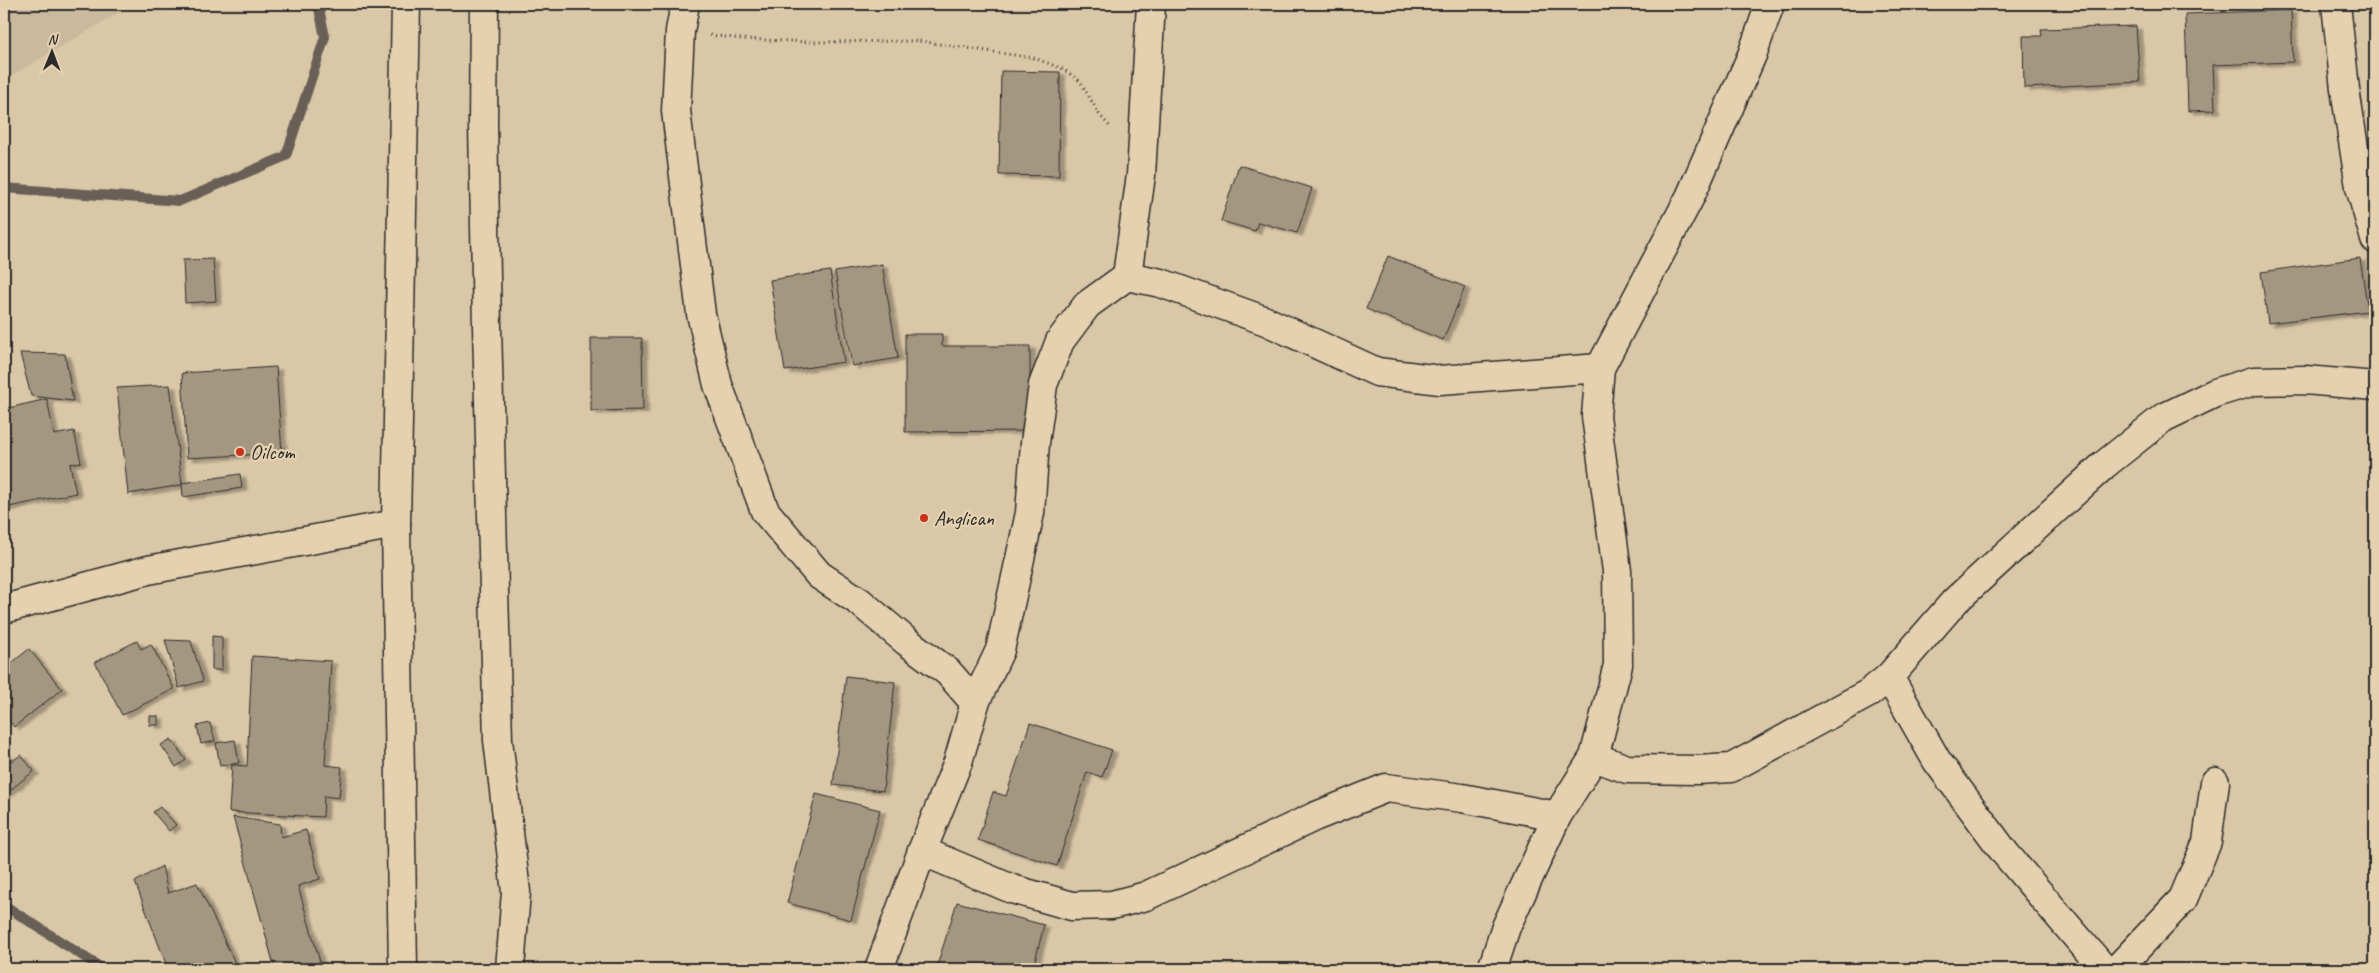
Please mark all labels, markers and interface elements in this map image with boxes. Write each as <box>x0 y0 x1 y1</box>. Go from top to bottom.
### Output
north arrow <box>28 28 78 78</box>
text: N <box>48 31 59 48</box>
place label: Oilcom <box>250 439 296 465</box>
marker: Oilcom <box>234 446 246 458</box>
place label: Anglican <box>934 505 995 531</box>
marker: Anglican <box>918 512 930 524</box>

